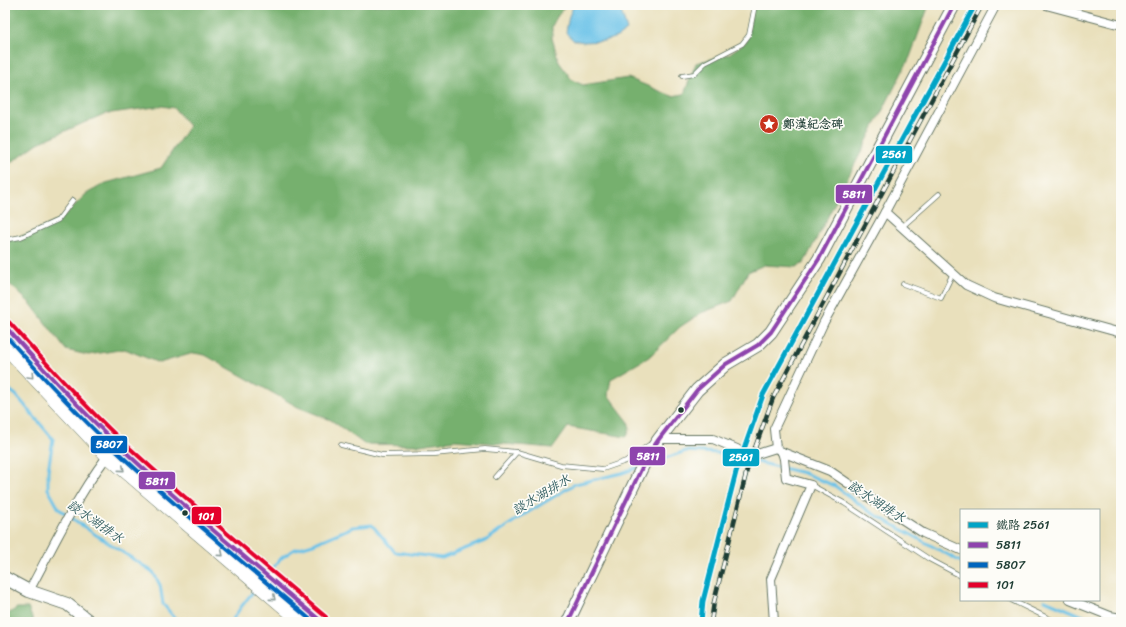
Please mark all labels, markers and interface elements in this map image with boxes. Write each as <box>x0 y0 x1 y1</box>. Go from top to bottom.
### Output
place icon: 鄭漢紀念碑 <box>758 113 780 135</box>
place label: 鄭漢紀念碑 <box>782 113 844 135</box>
line badge: 2561 <box>875 145 913 164</box>
text: 2561 <box>881 145 906 164</box>
line badge: 5811 <box>835 184 873 204</box>
text: 5811 <box>843 185 866 204</box>
one-way arrow <box>27 371 34 379</box>
unlabelled marker <box>676 405 686 415</box>
line badge: 5807 <box>90 435 128 454</box>
text: 5807 <box>96 435 124 454</box>
line badge: 5811 <box>629 446 666 466</box>
text: 5811 <box>637 447 660 466</box>
line badge: 2561 <box>722 448 760 467</box>
text: 2561 <box>728 448 753 467</box>
one-way arrow <box>117 465 124 472</box>
water label: 談水湖排水 <box>507 467 576 521</box>
line badge: 5811 <box>138 471 176 490</box>
text: 5811 <box>146 472 169 491</box>
water label: 談水湖排水 <box>843 474 911 529</box>
water label: 談水湖排水 <box>62 493 130 550</box>
line badge: 101 <box>191 506 222 525</box>
text: 101 <box>198 507 214 526</box>
unlabelled marker <box>180 508 190 518</box>
legend <box>960 509 1100 601</box>
text: 鐵路 2561 <box>996 514 1049 536</box>
text: 5811 <box>996 534 1021 556</box>
one-way arrow <box>216 549 223 556</box>
text: 5807 <box>996 554 1026 576</box>
text: 101 <box>996 574 1014 596</box>
one-way arrow <box>268 593 276 600</box>

